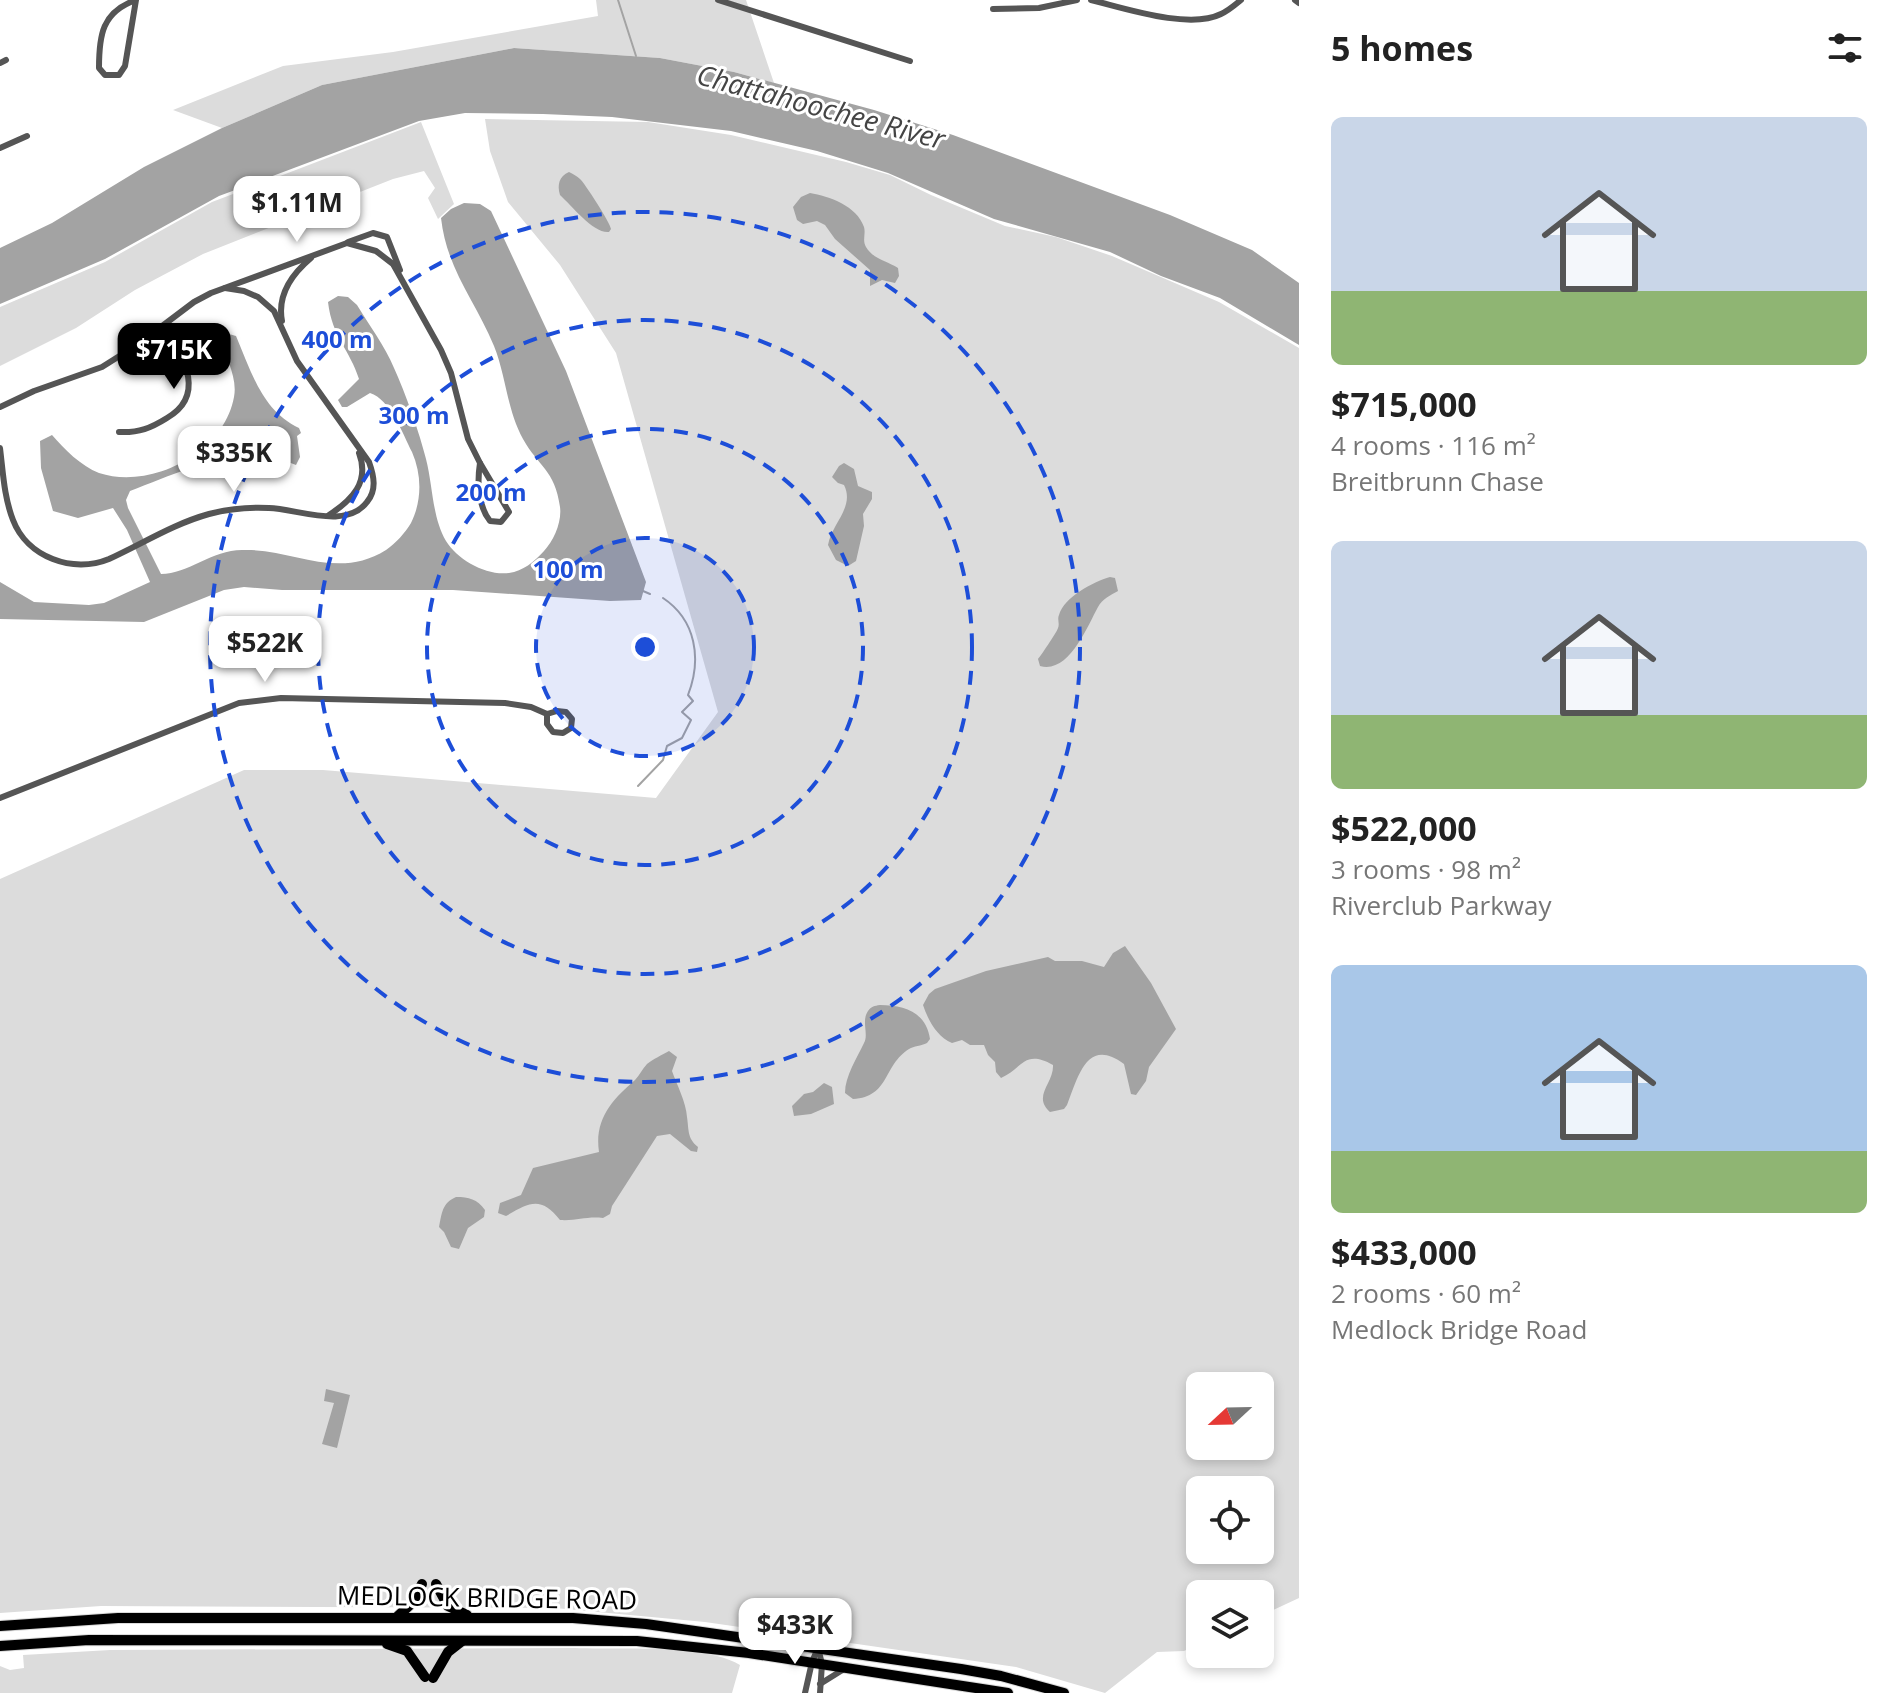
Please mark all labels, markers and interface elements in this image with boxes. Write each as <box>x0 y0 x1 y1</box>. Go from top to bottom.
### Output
text: 5 homes <box>1331 25 1473 71</box>
icon: filters <box>1823 26 1867 70</box>
water label: Chattahoochee River <box>693 55 950 158</box>
icon: home <box>1527 169 1671 313</box>
pin: $1.11M <box>232 176 362 244</box>
text: $1.11M <box>251 184 343 220</box>
text: 400 m <box>302 322 372 355</box>
pin: $715K <box>118 323 230 391</box>
text: $715K <box>136 331 212 367</box>
text: $715,000 <box>1331 381 1477 427</box>
text: 300 m <box>379 398 449 431</box>
pin: $335K <box>178 426 290 494</box>
text: 4 rooms · 116 m² <box>1331 427 1536 463</box>
text: $335K <box>196 434 272 470</box>
text: Breitbrunn Chase <box>1331 463 1544 499</box>
text: 200 m <box>456 475 526 508</box>
text: 100 m <box>533 552 603 585</box>
icon: home <box>1527 593 1671 737</box>
pin: $522K <box>209 616 321 684</box>
text: $522K <box>227 624 303 660</box>
centre of rings <box>631 633 659 661</box>
text: $522,000 <box>1331 805 1477 851</box>
text: 3 rooms · 98 m² <box>1331 851 1521 887</box>
text: Riverclub Parkway <box>1331 887 1551 923</box>
icon: home <box>1527 1017 1671 1161</box>
text: $433,000 <box>1331 1229 1477 1275</box>
text: 2 rooms · 60 m² <box>1331 1275 1521 1311</box>
text: Medlock Bridge Road <box>1331 1311 1587 1347</box>
north arrow <box>1186 1372 1274 1460</box>
map controls <box>1186 1372 1274 1668</box>
button: locate <box>1186 1476 1274 1564</box>
street label: MEDLOCK BRIDGE ROAD <box>337 1576 637 1618</box>
button: layers <box>1186 1580 1274 1668</box>
pin: $433K <box>739 1598 851 1666</box>
text: $433K <box>757 1606 833 1642</box>

